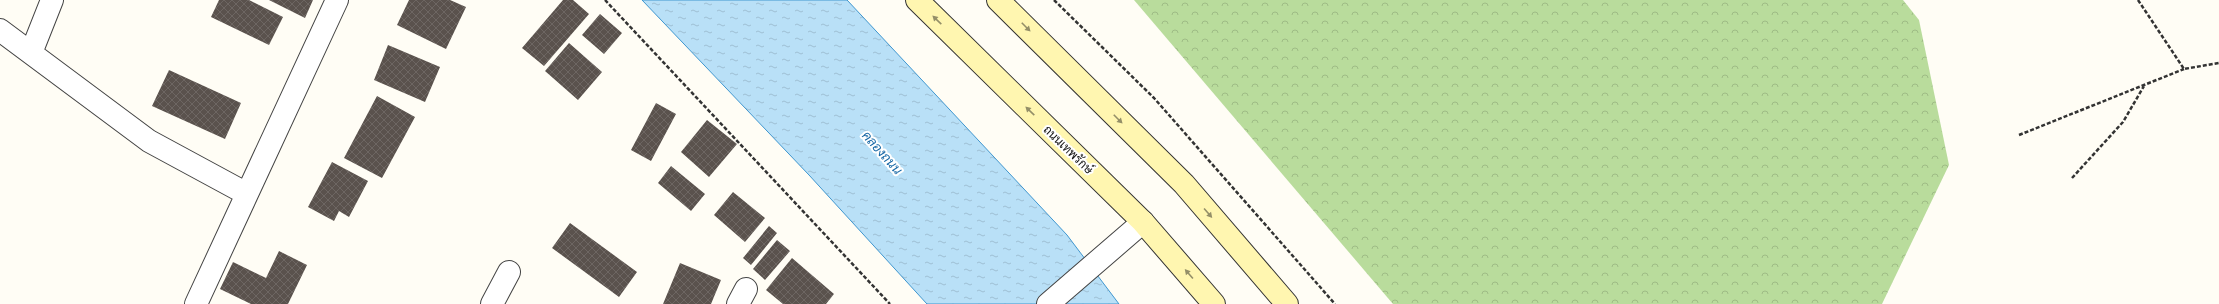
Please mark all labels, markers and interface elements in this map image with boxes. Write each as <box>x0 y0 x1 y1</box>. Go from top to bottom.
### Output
one-way arrow <box>932 15 942 25</box>
one-way arrow <box>1021 23 1031 32</box>
one-way arrow <box>1025 106 1035 116</box>
one-way arrow <box>1113 114 1123 124</box>
street label: ถนนเทพรักษ์ <box>1040 121 1099 178</box>
water label: คลองถนน <box>858 126 908 179</box>
one-way arrow <box>1204 207 1213 218</box>
one-way arrow <box>1184 269 1193 280</box>

